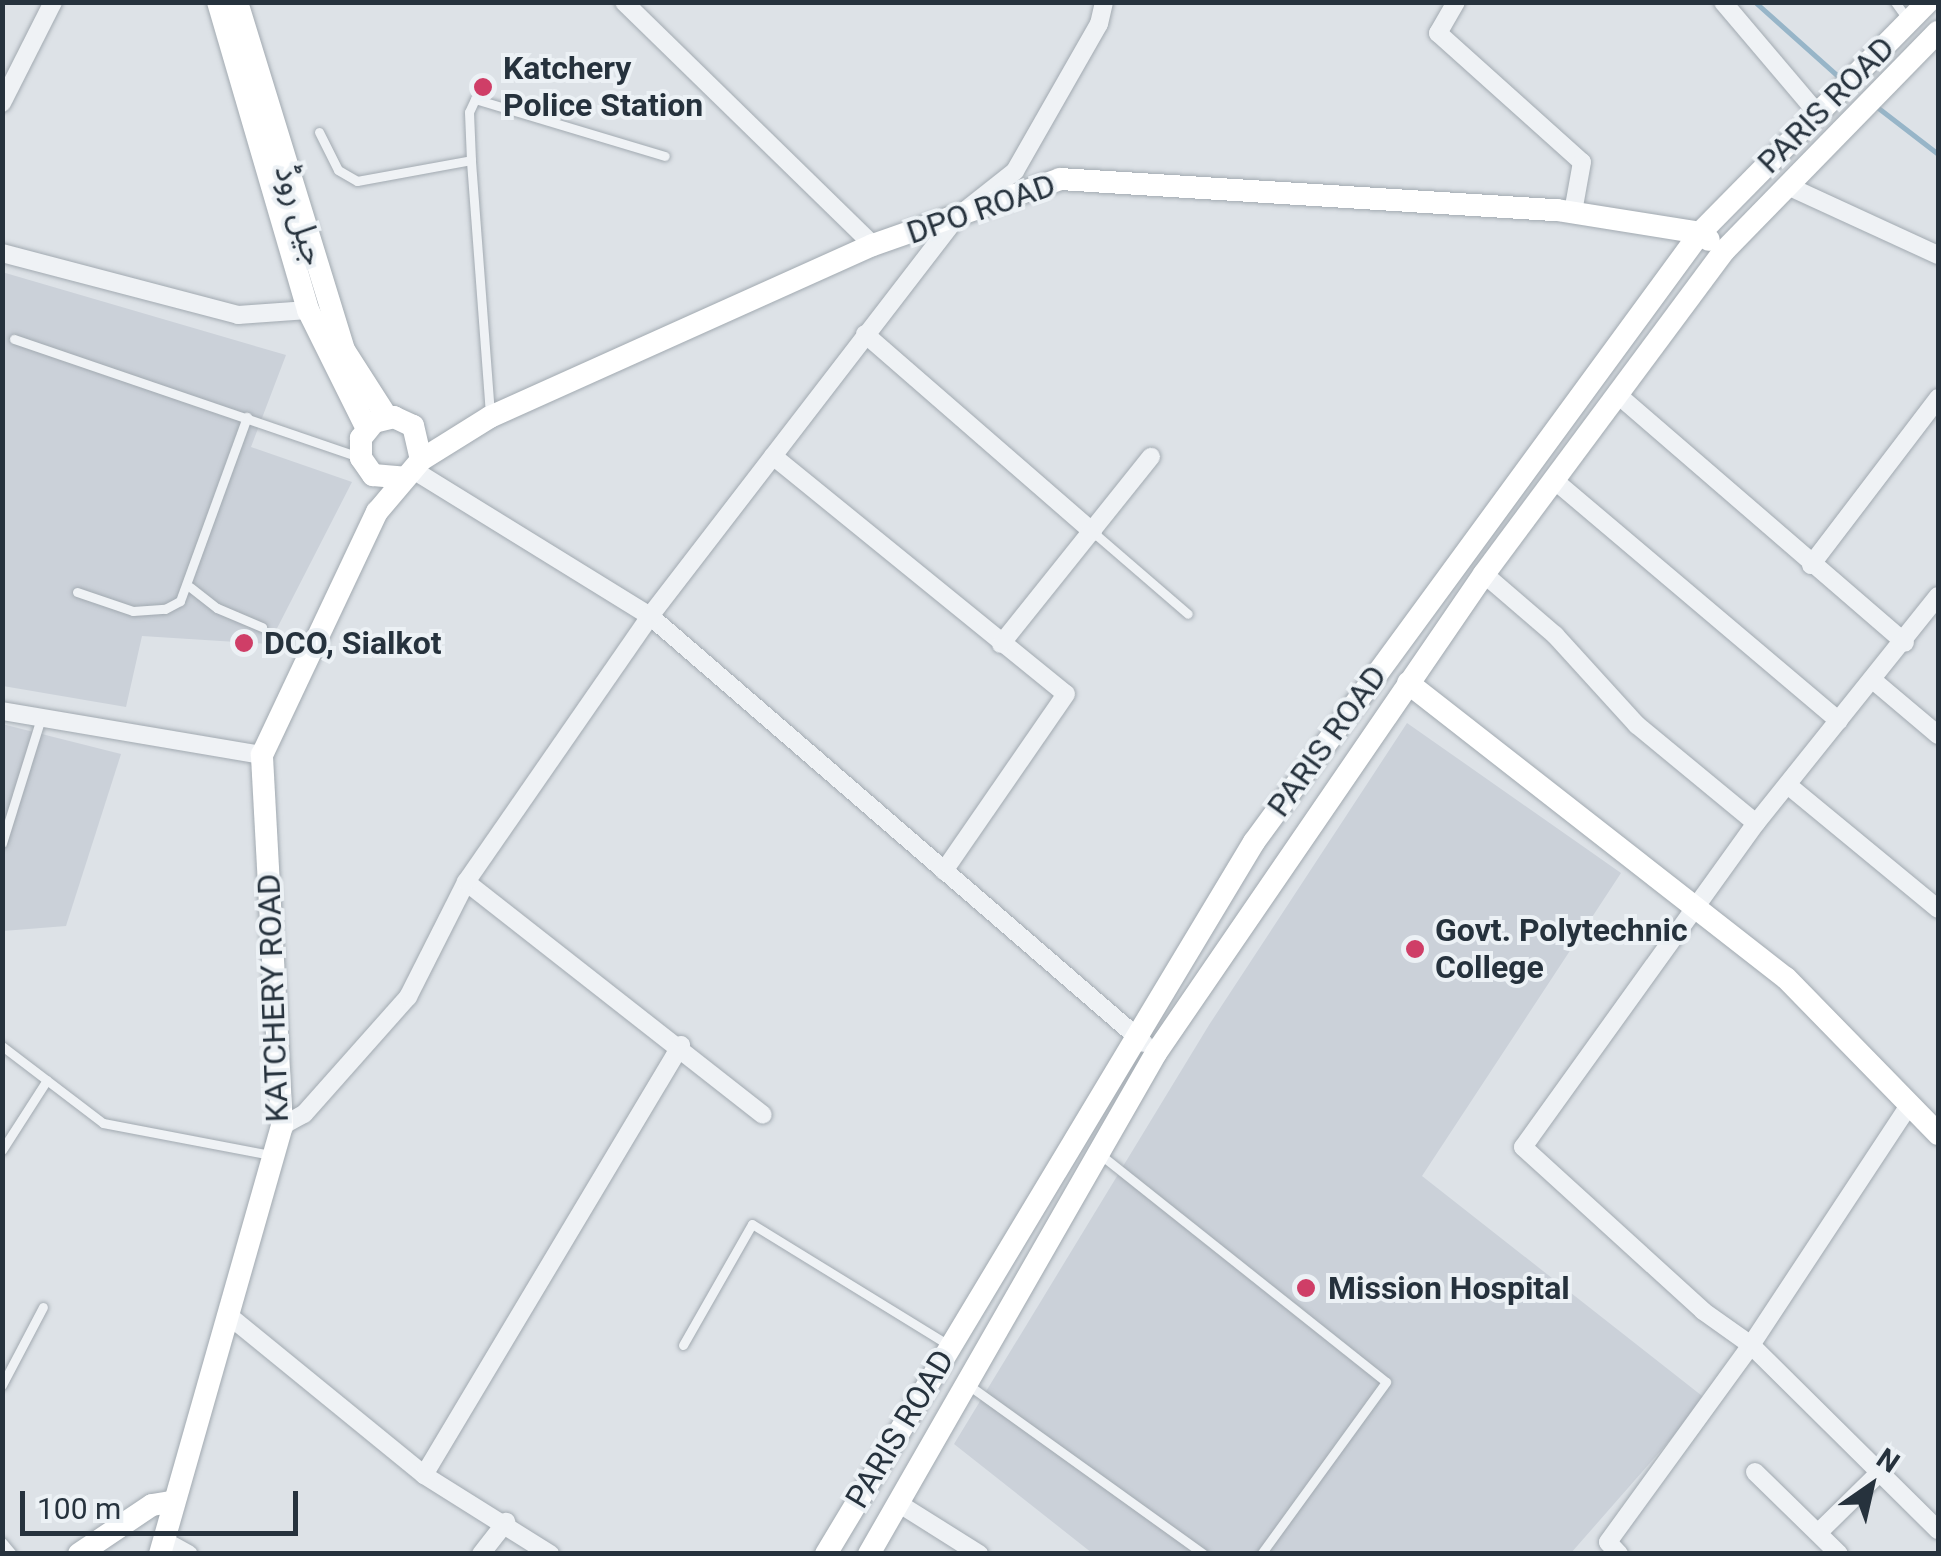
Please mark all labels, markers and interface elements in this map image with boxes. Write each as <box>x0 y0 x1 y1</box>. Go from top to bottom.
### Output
street label: PARIS ROAD <box>1750 29 1902 181</box>
place label: Katchery Police Station <box>503 50 703 125</box>
marker: Katchery Police Station <box>472 76 494 98</box>
street label: جیل روڈ <box>267 160 333 270</box>
street label: DPO ROAD <box>902 166 1060 252</box>
place label: DCO, Sialkot <box>264 624 442 662</box>
marker: DCO, Sialkot <box>233 632 255 654</box>
street label: PARIS ROAD <box>1259 658 1395 824</box>
street label: KATCHERY ROAD <box>249 873 297 1123</box>
place label: Govt. Polytechnic College <box>1435 912 1688 987</box>
marker: Govt. Polytechnic College <box>1404 938 1426 960</box>
place label: Mission Hospital <box>1328 1269 1570 1307</box>
marker: Mission Hospital <box>1293 1275 1319 1301</box>
street label: PARIS ROAD <box>838 1343 962 1515</box>
north arrow <box>1821 1436 1921 1536</box>
text: N <box>1871 1442 1905 1480</box>
scale bar <box>25 1471 302 1533</box>
text: 100 m <box>37 1491 121 1526</box>

